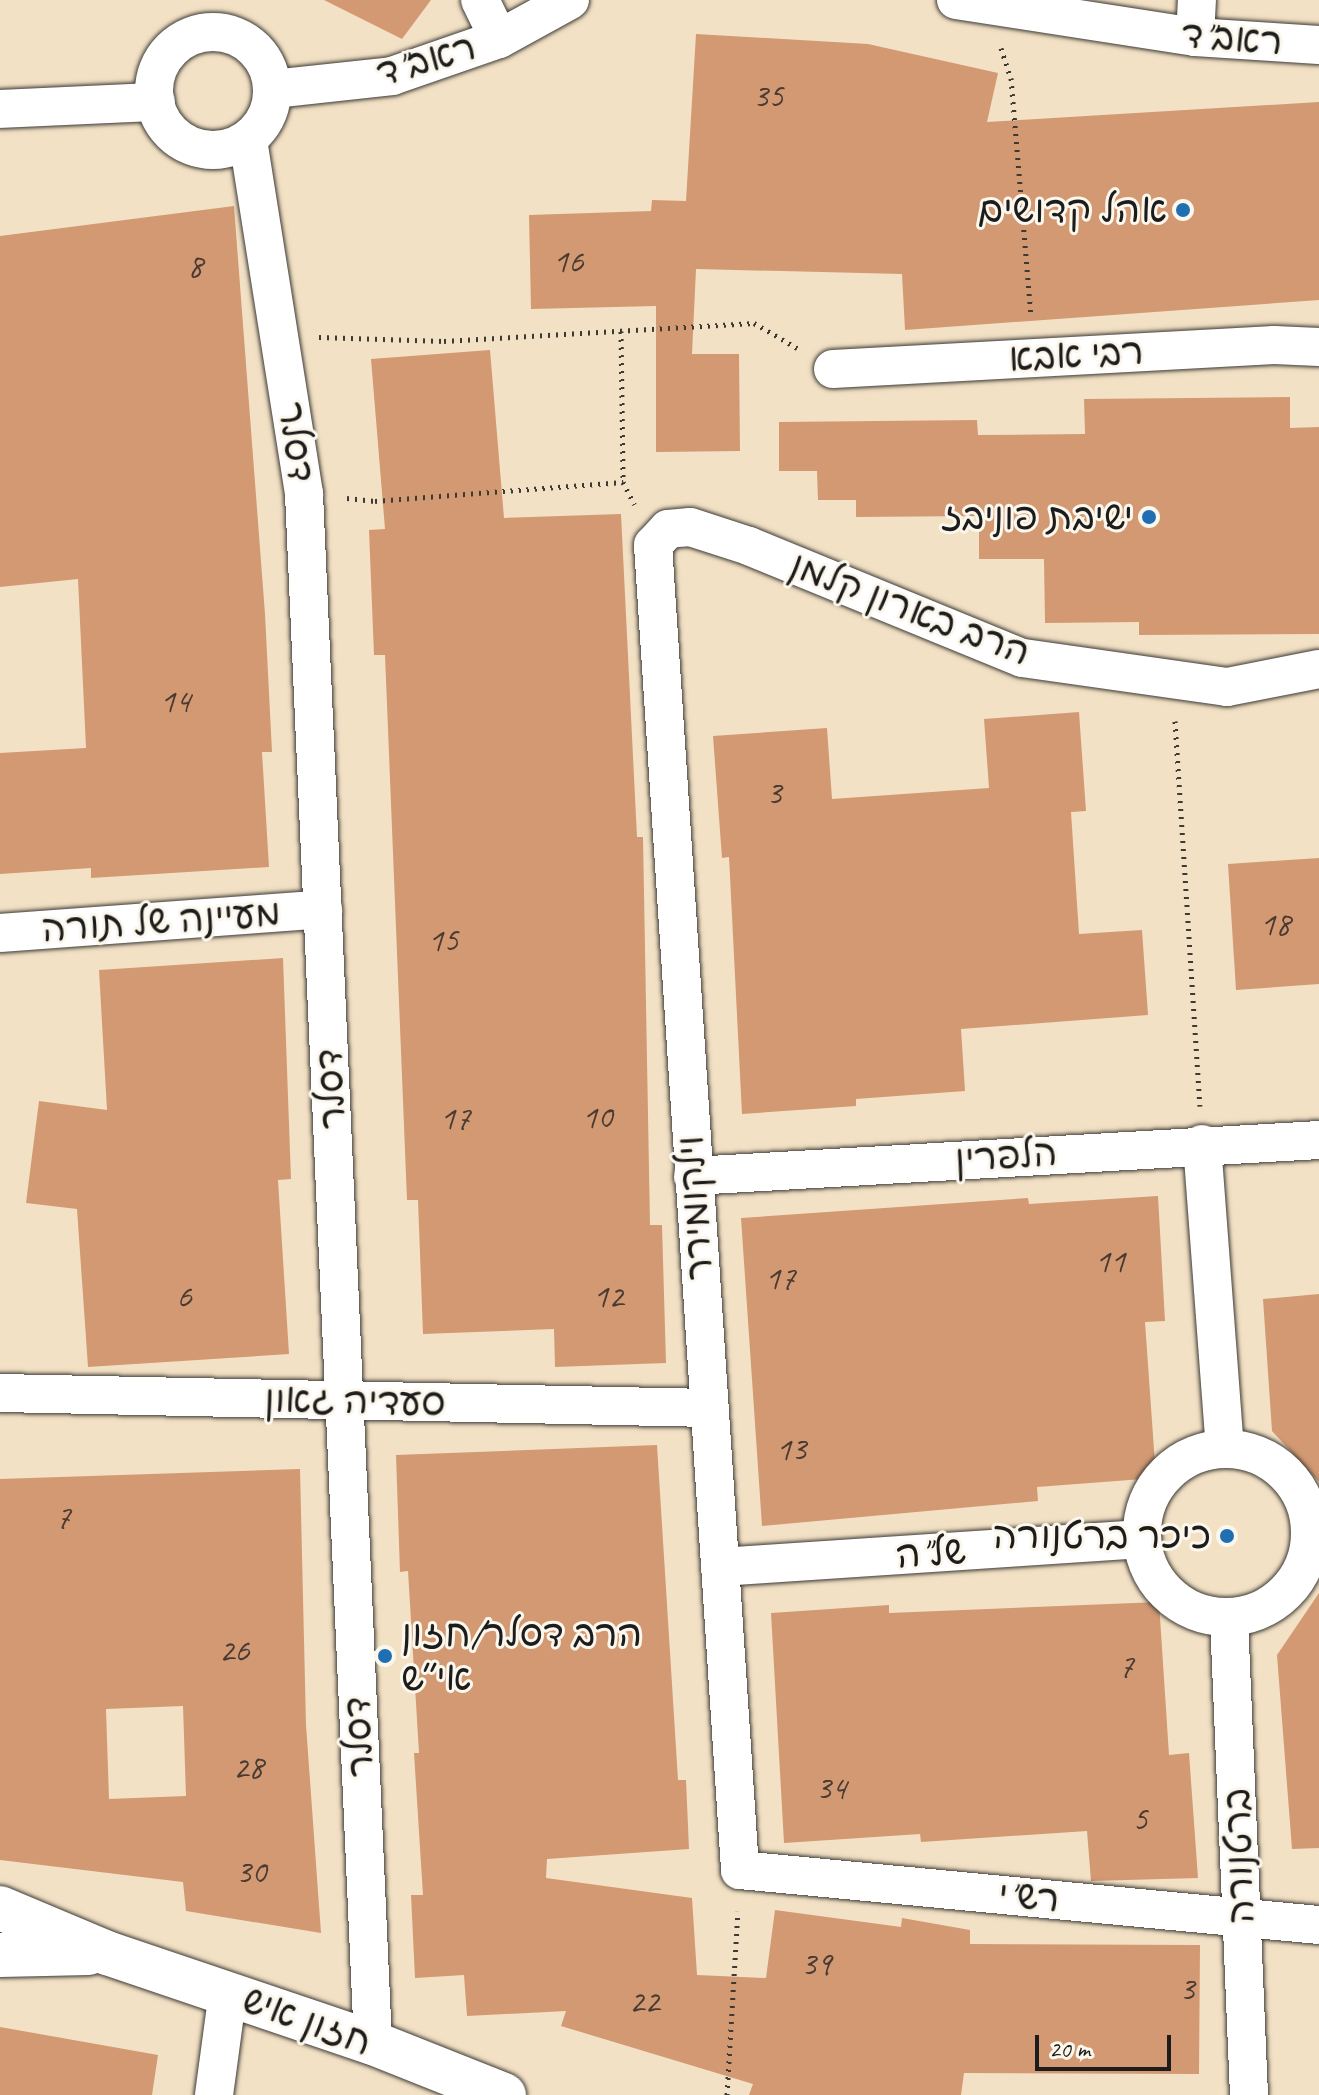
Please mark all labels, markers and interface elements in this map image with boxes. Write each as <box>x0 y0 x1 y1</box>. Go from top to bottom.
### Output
street label: ראב"ד <box>1179 11 1285 65</box>
street label: ראב"ד <box>371 24 481 96</box>
house number: 35 <box>753 76 783 116</box>
place label: אהל קדושים <box>977 187 1167 233</box>
marker: אהל קדושים <box>1174 201 1192 219</box>
house number: 16 <box>553 241 583 281</box>
house number: 8 <box>187 246 203 286</box>
street label: רבי אבא <box>1007 329 1145 381</box>
street label: דסלר <box>268 399 324 485</box>
place label: ישיבת פוניבז <box>941 494 1133 540</box>
marker: ישיבת פוניבז <box>1140 508 1158 526</box>
street label: הרב בארון קלמן <box>783 542 1037 676</box>
house number: 14 <box>160 681 190 721</box>
house number: 3 <box>766 773 782 813</box>
street label: מעיינה של תורה <box>40 890 282 952</box>
house number: 18 <box>1260 904 1290 944</box>
house number: 15 <box>428 920 458 960</box>
street label: דסלר <box>306 1047 356 1131</box>
house number: 10 <box>582 1097 612 1137</box>
house number: 17 <box>440 1098 470 1138</box>
street label: הלפרין <box>953 1130 1059 1182</box>
street label: וילקומירר <box>667 1134 723 1282</box>
house number: 11 <box>1095 1241 1125 1281</box>
house number: 17 <box>765 1258 795 1298</box>
house number: 6 <box>176 1276 192 1316</box>
house number: 12 <box>593 1276 623 1316</box>
street label: סעדיה גאון <box>264 1377 446 1425</box>
house number: 13 <box>776 1429 806 1469</box>
house number: 7 <box>55 1497 71 1537</box>
place label: כיכר ברטנורה <box>993 1513 1211 1559</box>
marker: כיכר ברטנורה <box>1218 1527 1236 1545</box>
street label: של"ה <box>894 1528 968 1578</box>
place label: הרב דסלר/חזון אי״ש <box>401 1611 642 1700</box>
house number: 26 <box>219 1630 249 1670</box>
house number: 7 <box>1118 1646 1134 1686</box>
marker: הרב דסלר/חזון אי״ש <box>376 1647 394 1665</box>
street label: דסלר <box>334 1695 384 1779</box>
house number: 28 <box>233 1747 263 1787</box>
house number: 34 <box>816 1768 846 1808</box>
street label: ברטנורה <box>1214 1787 1264 1925</box>
house number: 5 <box>1132 1799 1148 1839</box>
house number: 30 <box>236 1852 266 1892</box>
street label: רש"י <box>997 1872 1061 1922</box>
house number: 39 <box>801 1944 831 1984</box>
house number: 3 <box>1179 1969 1195 2009</box>
street label: חזון איש <box>236 1977 378 2065</box>
house number: 22 <box>629 1981 659 2021</box>
scale bar <box>1039 2019 1175 2069</box>
text: 20 m <box>1049 2034 1090 2064</box>

